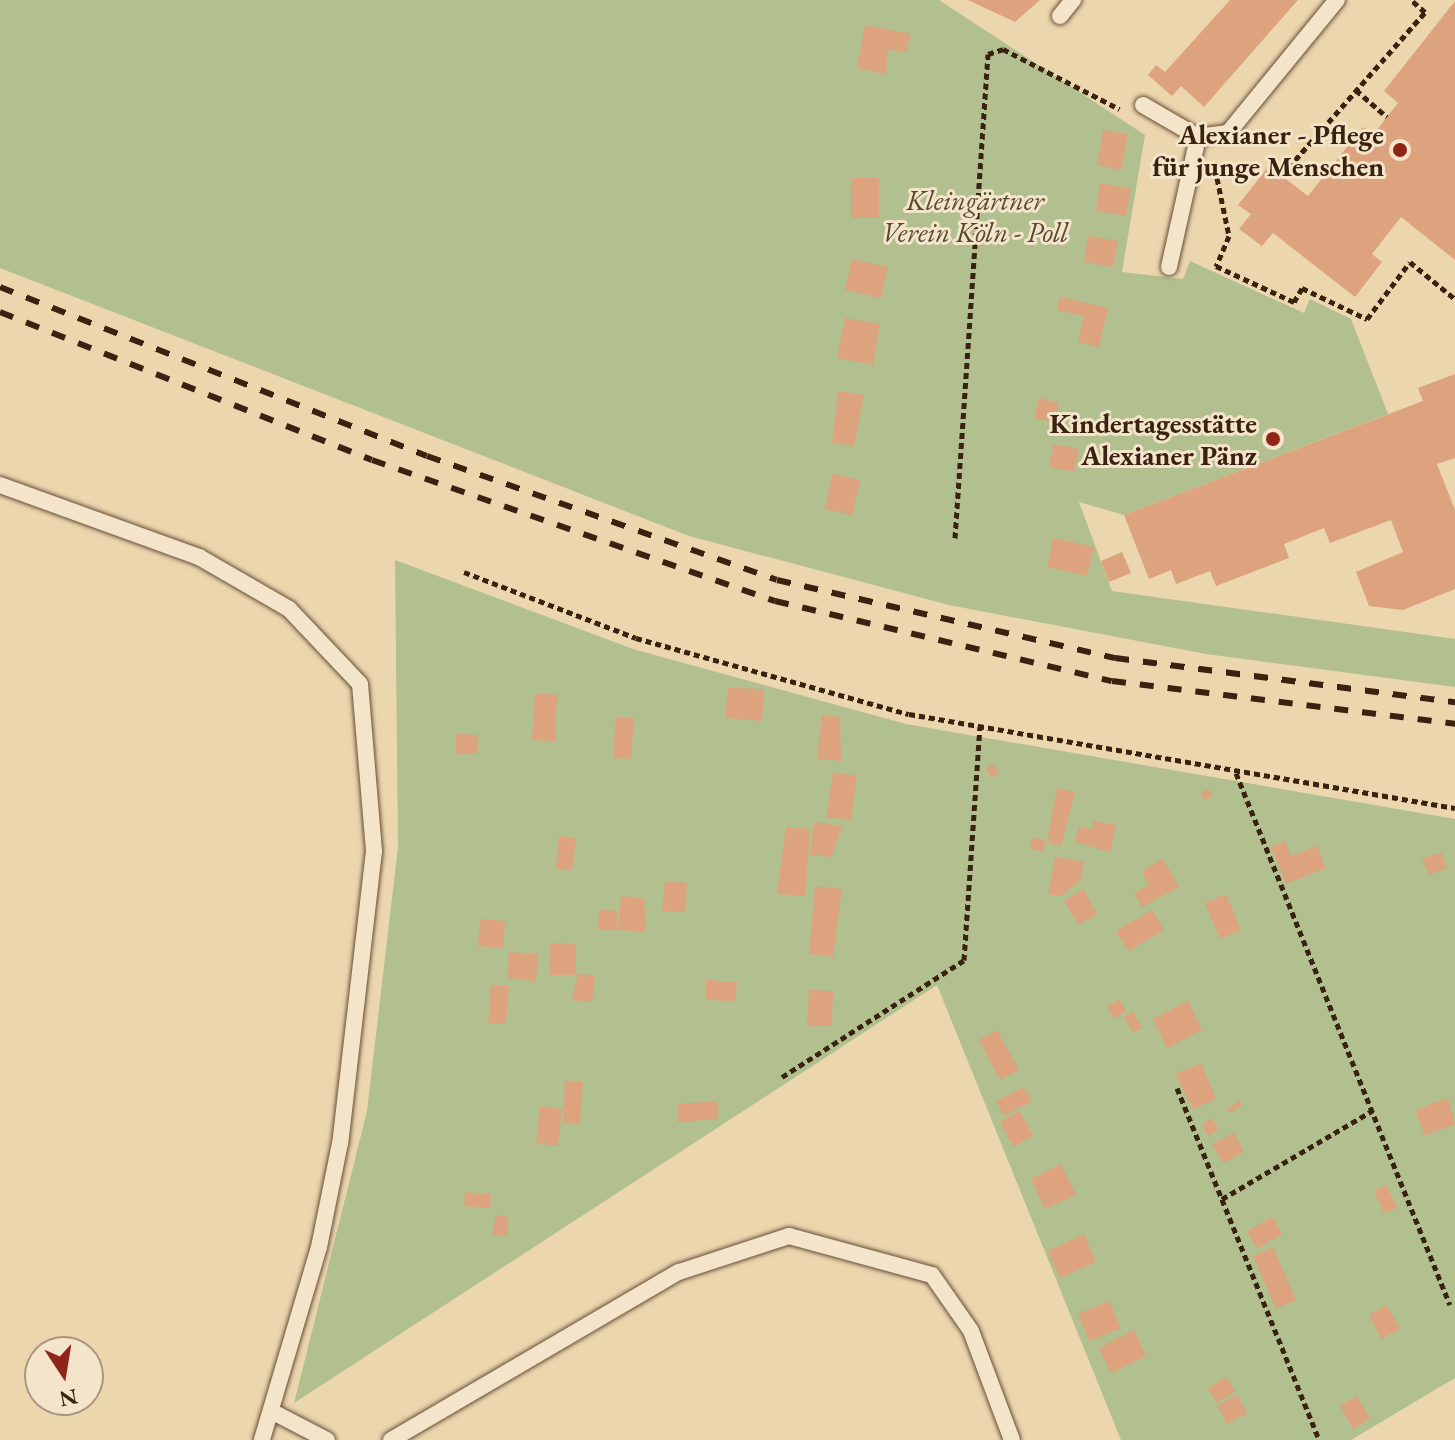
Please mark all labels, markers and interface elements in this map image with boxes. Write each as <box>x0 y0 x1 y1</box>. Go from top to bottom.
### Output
place label: Alexianer - Pflege für junge Menschen <box>1152 117 1384 183</box>
marker: Alexianer - Pflege für junge Menschen <box>1391 141 1409 159</box>
park label: Kleingärtner Verein Köln - Poll <box>882 183 1068 249</box>
place label: Kindertagesstätte Alexianer Pänz <box>1049 406 1257 472</box>
marker: Kindertagesstätte Alexianer Pänz <box>1264 430 1282 448</box>
north arrow <box>24 1336 104 1416</box>
text: N <box>57 1382 80 1414</box>

